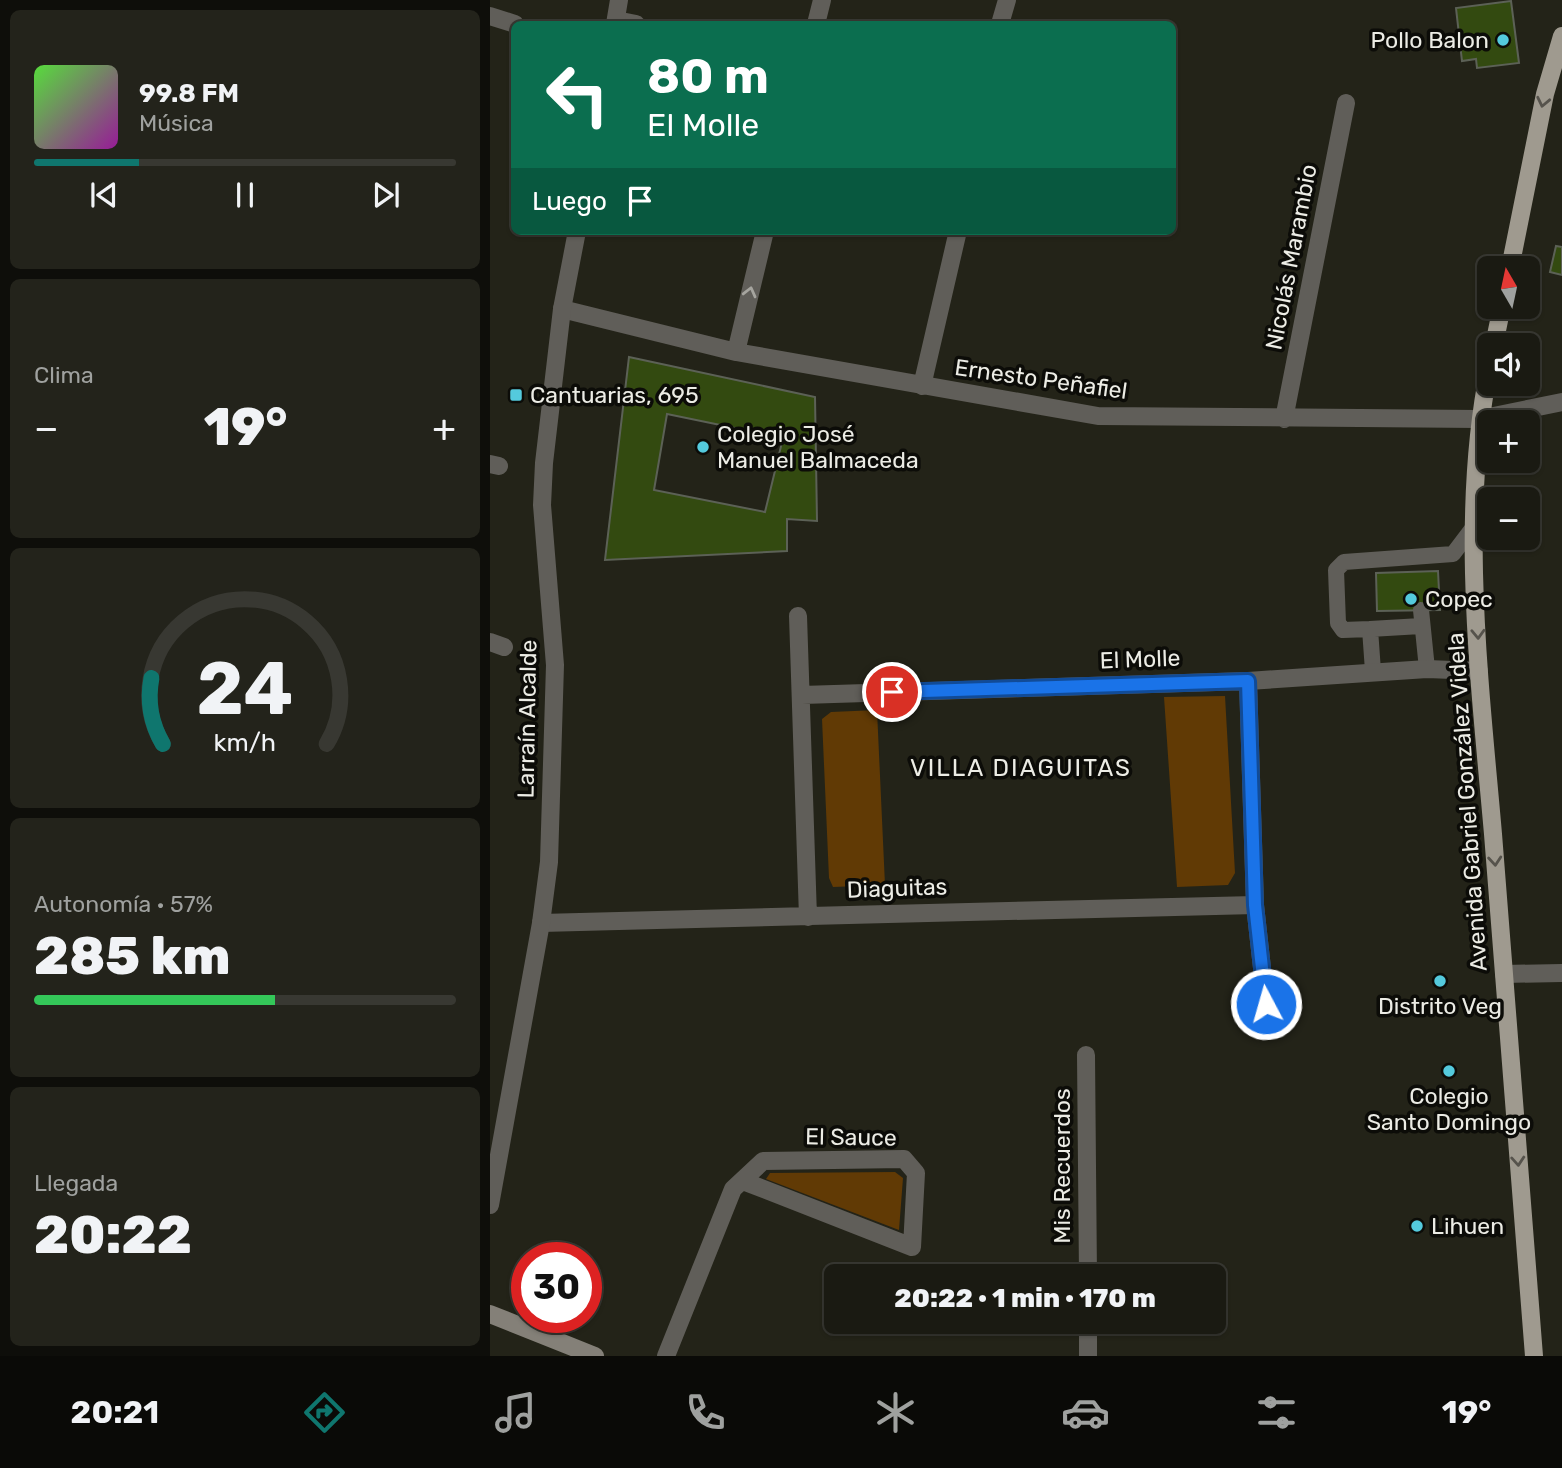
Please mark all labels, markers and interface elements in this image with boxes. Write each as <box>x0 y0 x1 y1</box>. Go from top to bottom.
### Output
place label: Pollo Balon <box>1370 26 1489 54</box>
marker: Pollo Balon <box>1495 32 1511 48</box>
text: 80 m <box>647 47 769 105</box>
icon: left <box>532 49 623 140</box>
text: 99.8 FM <box>139 78 239 109</box>
one-way arrow <box>1537 96 1552 108</box>
text: El Molle <box>647 106 759 144</box>
text: Música <box>139 109 214 137</box>
street label: Nicolás Marambio <box>1259 162 1323 352</box>
icon: previous <box>85 176 123 214</box>
icon: pause <box>226 176 264 214</box>
icon: next <box>367 176 405 214</box>
icon: arrive <box>621 182 659 220</box>
text: Luego <box>532 186 607 217</box>
north arrow <box>1477 256 1540 318</box>
map controls <box>1477 256 1540 550</box>
one-way arrow <box>742 286 757 298</box>
button: sound <box>1477 333 1540 396</box>
street label: Ernesto Peñafiel <box>953 353 1129 405</box>
text: Clima <box>34 361 94 389</box>
place label: Cantuarias, 695 <box>530 381 699 409</box>
marker: Cantuarias, 695 <box>508 387 524 403</box>
text: 19° <box>204 396 287 458</box>
text: − <box>34 405 59 451</box>
text: + <box>432 405 456 451</box>
button: + <box>1477 410 1540 473</box>
place label: Colegio José Manuel Balmaceda <box>717 420 919 474</box>
marker: Colegio José Manuel Balmaceda <box>695 439 711 455</box>
button: − <box>1477 487 1540 550</box>
place label: Copec <box>1425 585 1493 613</box>
marker: Copec <box>1403 591 1419 607</box>
one-way arrow <box>1471 629 1486 640</box>
street label: Avenida Gabriel González Videla <box>1441 632 1493 972</box>
street label: Larraín Alcalde <box>512 639 542 799</box>
street label: El Molle <box>1099 644 1181 674</box>
text: 24 <box>197 646 293 732</box>
pin <box>862 662 922 722</box>
icon: arrive <box>873 673 911 711</box>
text: km/h <box>214 728 276 757</box>
district label: VILLA DIAGUITAS <box>910 754 1132 782</box>
one-way arrow <box>1487 856 1502 867</box>
street label: Diaguitas <box>846 872 948 904</box>
text: Autonomía · 57% <box>34 890 213 918</box>
text: 285 km <box>34 925 231 987</box>
position arrow <box>1229 967 1303 1041</box>
marker: Distrito Veg <box>1432 973 1448 989</box>
place label: Distrito Veg <box>1378 992 1502 1020</box>
marker: Colegio Santo Domingo <box>1441 1063 1457 1079</box>
place label: Colegio Santo Domingo <box>1367 1082 1531 1136</box>
street label: Mis Recuerdos <box>1048 1088 1076 1244</box>
street label: El Sauce <box>805 1122 897 1152</box>
one-way arrow <box>1510 1156 1525 1167</box>
text: Llegada <box>34 1169 118 1197</box>
text: 20:22 <box>34 1204 192 1266</box>
place label: Lihuen <box>1431 1212 1504 1240</box>
marker: Lihuen <box>1409 1218 1425 1234</box>
speed limit sign: 30 <box>511 1242 602 1333</box>
text: 20:22 · 1 min · 170 m <box>894 1283 1156 1314</box>
icon: directions <box>300 1388 349 1437</box>
icon: music <box>491 1388 540 1437</box>
icon: phone <box>681 1388 730 1437</box>
icon: climate <box>871 1388 920 1437</box>
icon: car <box>1061 1388 1110 1437</box>
icon: filters <box>1252 1388 1301 1437</box>
text: 20:21 <box>71 1393 159 1431</box>
text: 19° <box>1442 1393 1491 1431</box>

